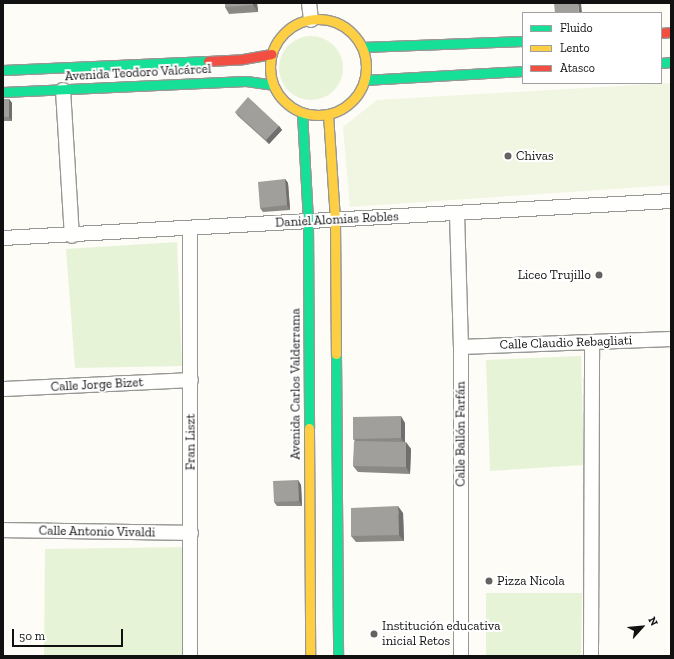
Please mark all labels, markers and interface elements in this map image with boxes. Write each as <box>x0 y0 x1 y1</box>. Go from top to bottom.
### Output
legend <box>522 12 662 84</box>
text: Fluido <box>560 21 593 35</box>
text: Lento <box>560 41 590 55</box>
street label: Avenida Teodoro Valcárcel <box>64 61 212 85</box>
text: Atasco <box>560 61 595 75</box>
place label: Chivas <box>516 148 554 164</box>
marker: Chivas <box>503 151 513 161</box>
street label: Daniel Alomias Robles <box>275 209 399 231</box>
place label: Liceo Trujillo <box>517 267 591 283</box>
marker: Liceo Trujillo <box>594 270 604 280</box>
street label: Avenida Carlos Valderrama <box>288 308 304 460</box>
street label: Calle Claudio Rebagliati <box>499 333 633 353</box>
street label: Calle Jorge Bizet <box>50 375 144 395</box>
street label: Calle Ballón Farfán <box>453 381 469 487</box>
street label: Fran Liszt <box>183 414 199 470</box>
street label: Calle Antonio Vivaldi <box>38 523 156 541</box>
place label: Pizza Nicola <box>497 573 565 589</box>
marker: Pizza Nicola <box>484 576 494 586</box>
north arrow <box>622 607 662 647</box>
text: N <box>645 615 661 628</box>
place label: Institución educativa inicial Retos <box>382 619 501 650</box>
scale bar <box>14 621 125 647</box>
text: 50 m <box>19 629 45 643</box>
marker: Institución educativa inicial Retos <box>369 629 379 639</box>

